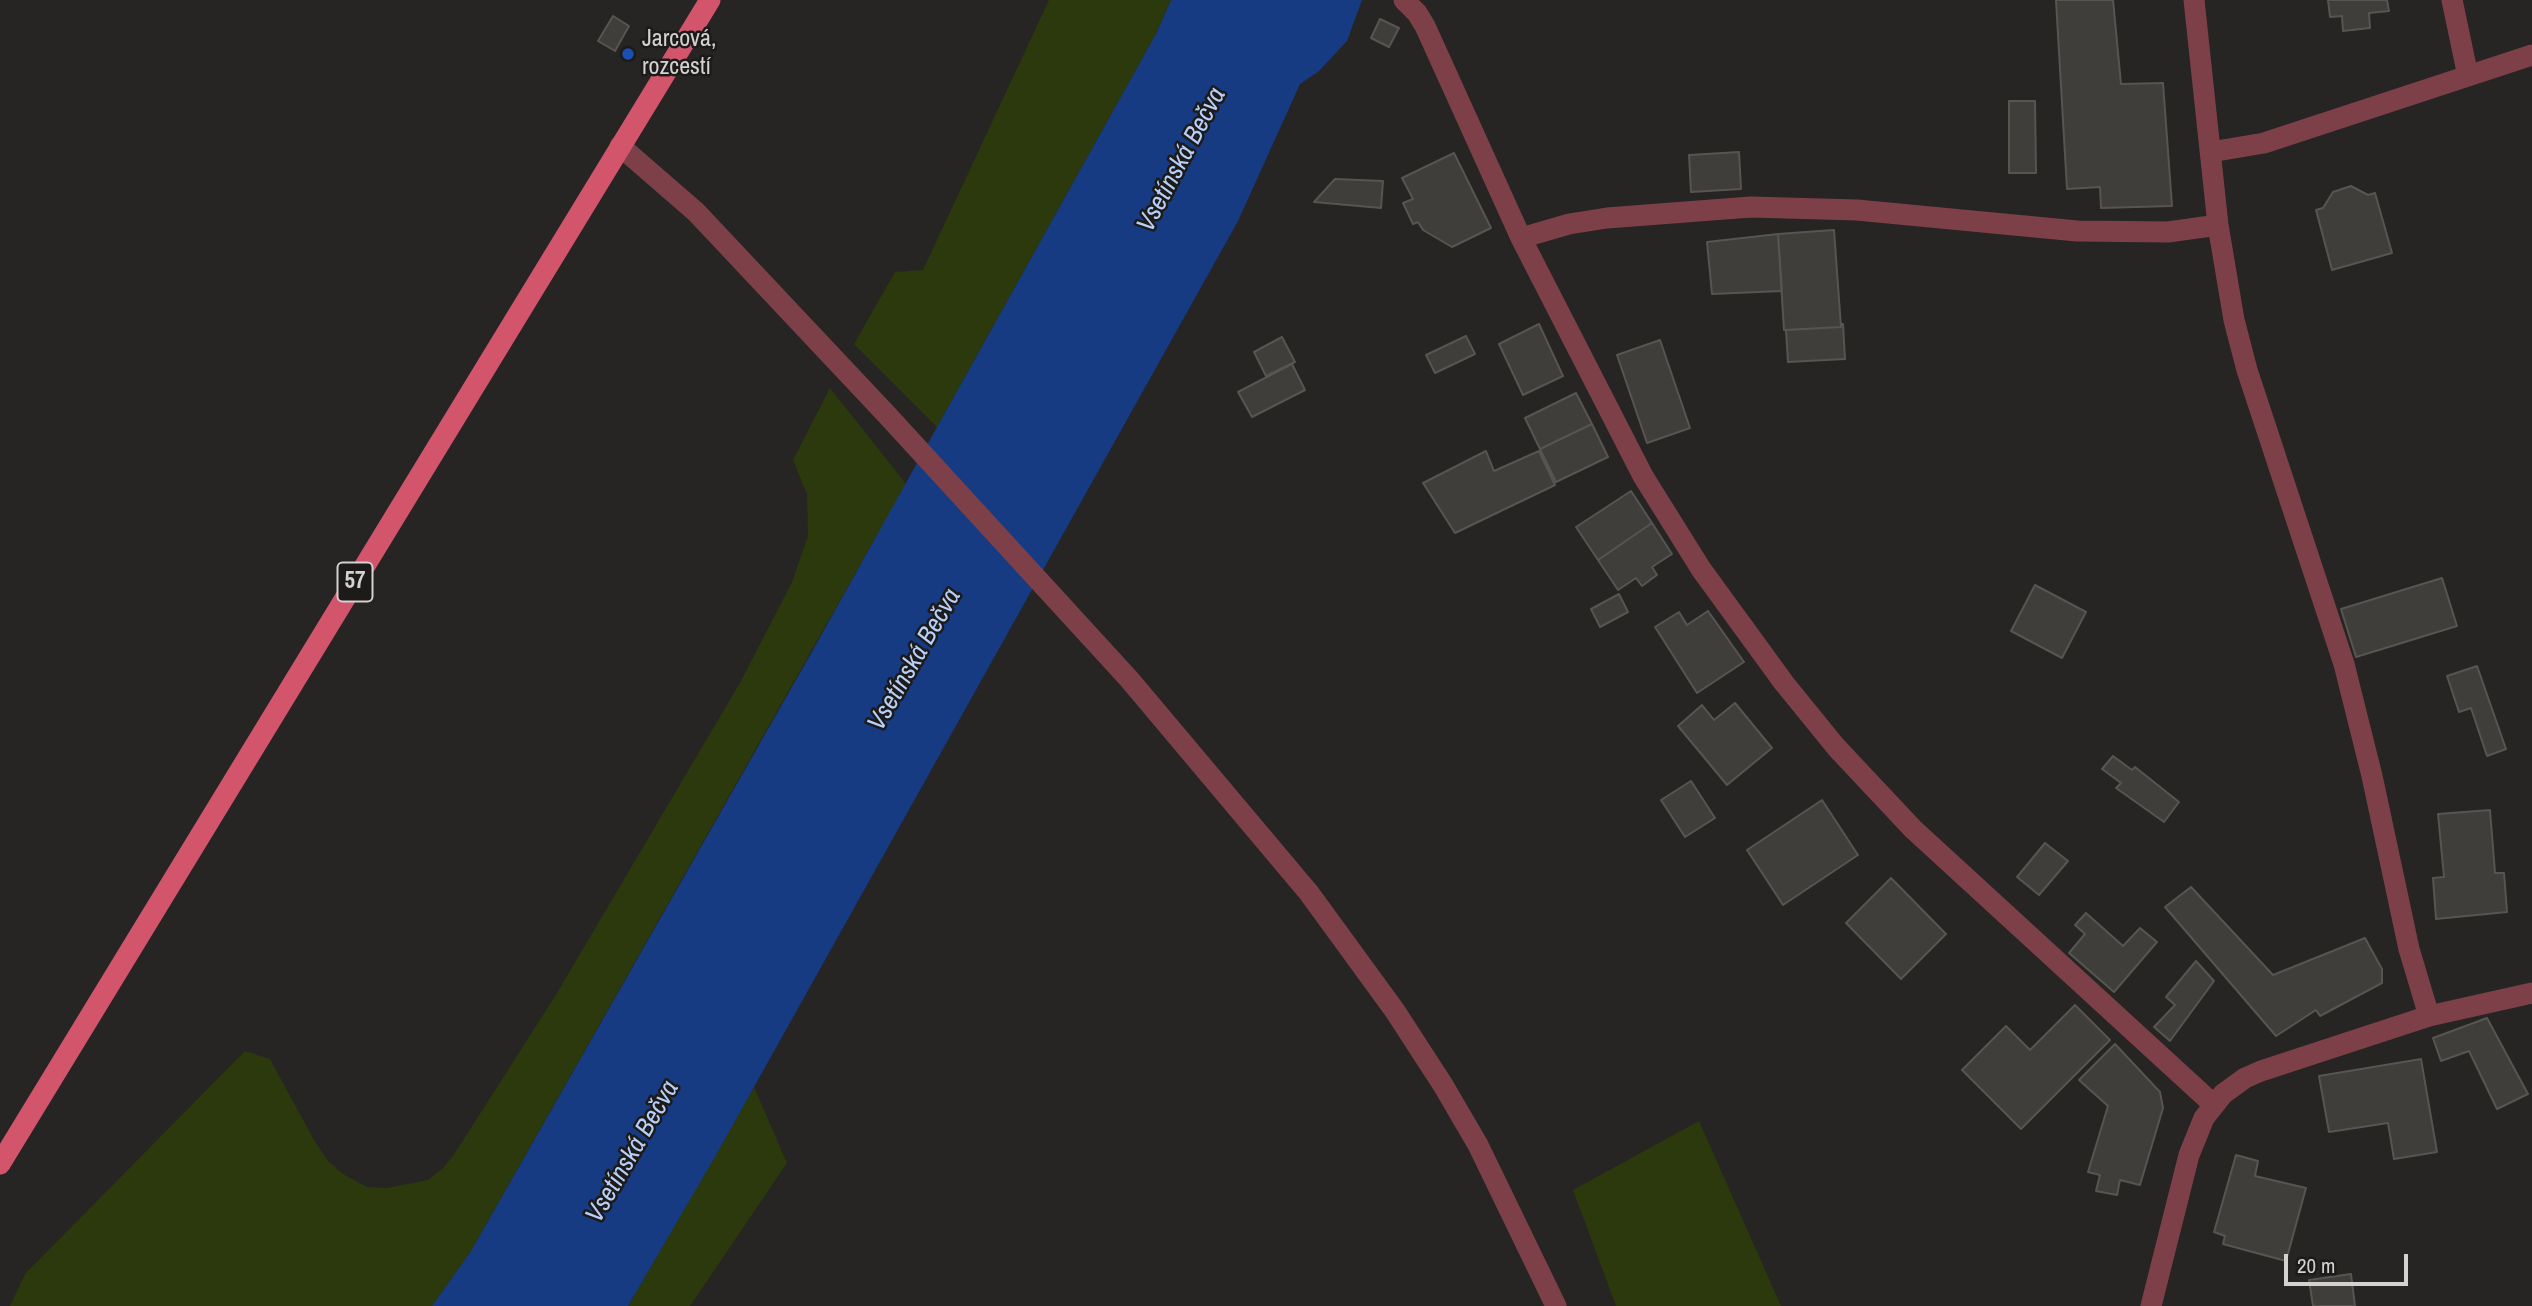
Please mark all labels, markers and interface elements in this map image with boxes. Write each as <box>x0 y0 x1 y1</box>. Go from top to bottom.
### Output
place label: Jarcová, rozcestí <box>642 26 716 82</box>
marker: Jarcová, rozcestí <box>620 46 636 62</box>
water label: Vsetínská Bečva <box>1131 83 1233 237</box>
road number: 57 <box>338 562 372 602</box>
water label: Vsetínská Bečva <box>862 583 968 737</box>
water label: Vsetínská Bečva <box>580 1075 686 1229</box>
scale bar <box>2287 1240 2411 1284</box>
text: 20 m <box>2297 1251 2335 1280</box>

